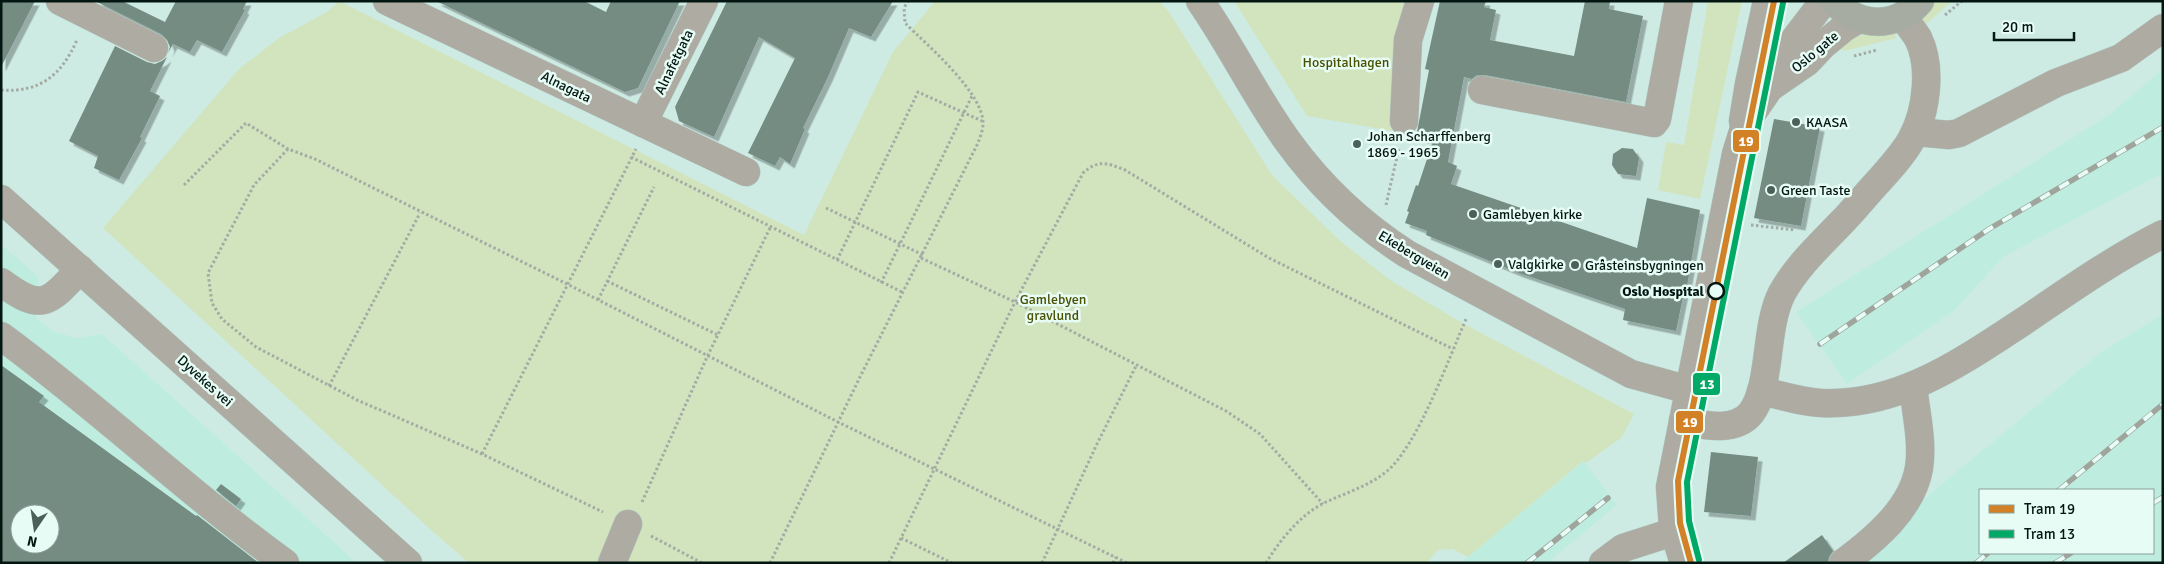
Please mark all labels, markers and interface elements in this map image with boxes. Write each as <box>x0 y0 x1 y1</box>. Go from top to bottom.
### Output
scale bar <box>1994 10 2074 42</box>
text: 20 m <box>2002 18 2033 36</box>
street label: Alnafetgata <box>651 27 697 97</box>
street label: Oslo gate <box>1788 28 1842 76</box>
park label: Hospitalhagen <box>1303 54 1389 71</box>
street label: Alnagata <box>538 68 594 106</box>
place label: KAASA <box>1806 114 1848 131</box>
marker: KAASA <box>1790 116 1802 128</box>
place label: Johan Scharffenberg 1869 - 1965 <box>1367 128 1491 161</box>
line badge: 19 <box>1732 129 1760 153</box>
text: 19 <box>1738 133 1754 150</box>
marker: Johan Scharffenberg 1869 - 1965 <box>1351 138 1363 150</box>
place label: Green Taste <box>1781 182 1850 199</box>
marker: Green Taste <box>1765 184 1777 196</box>
place label: Gamlebyen kirke <box>1483 206 1582 223</box>
marker: Gamlebyen kirke <box>1467 208 1479 220</box>
street label: Ekebergveien <box>1375 227 1453 283</box>
place label: Valgkirke <box>1508 256 1564 273</box>
place label: Gråsteinsbygningen <box>1585 257 1704 274</box>
marker: Valgkirke <box>1492 258 1504 270</box>
marker: Gråsteinsbygningen <box>1569 259 1581 271</box>
marker: Oslo Hospital <box>1707 282 1725 300</box>
place label: Oslo Hospital <box>1622 283 1705 300</box>
park label: Gamlebyen gravlund <box>1020 291 1086 324</box>
street label: Dyvekes vei <box>174 352 236 410</box>
line badge: 13 <box>1692 372 1721 396</box>
text: 13 <box>1699 376 1715 393</box>
line badge: 19 <box>1675 410 1704 434</box>
text: 19 <box>1682 414 1698 431</box>
legend <box>1979 489 2154 554</box>
text: Tram 19 <box>2024 500 2075 518</box>
north arrow <box>10 504 60 554</box>
text: Tram 13 <box>2024 525 2075 543</box>
text: N <box>26 532 39 551</box>

